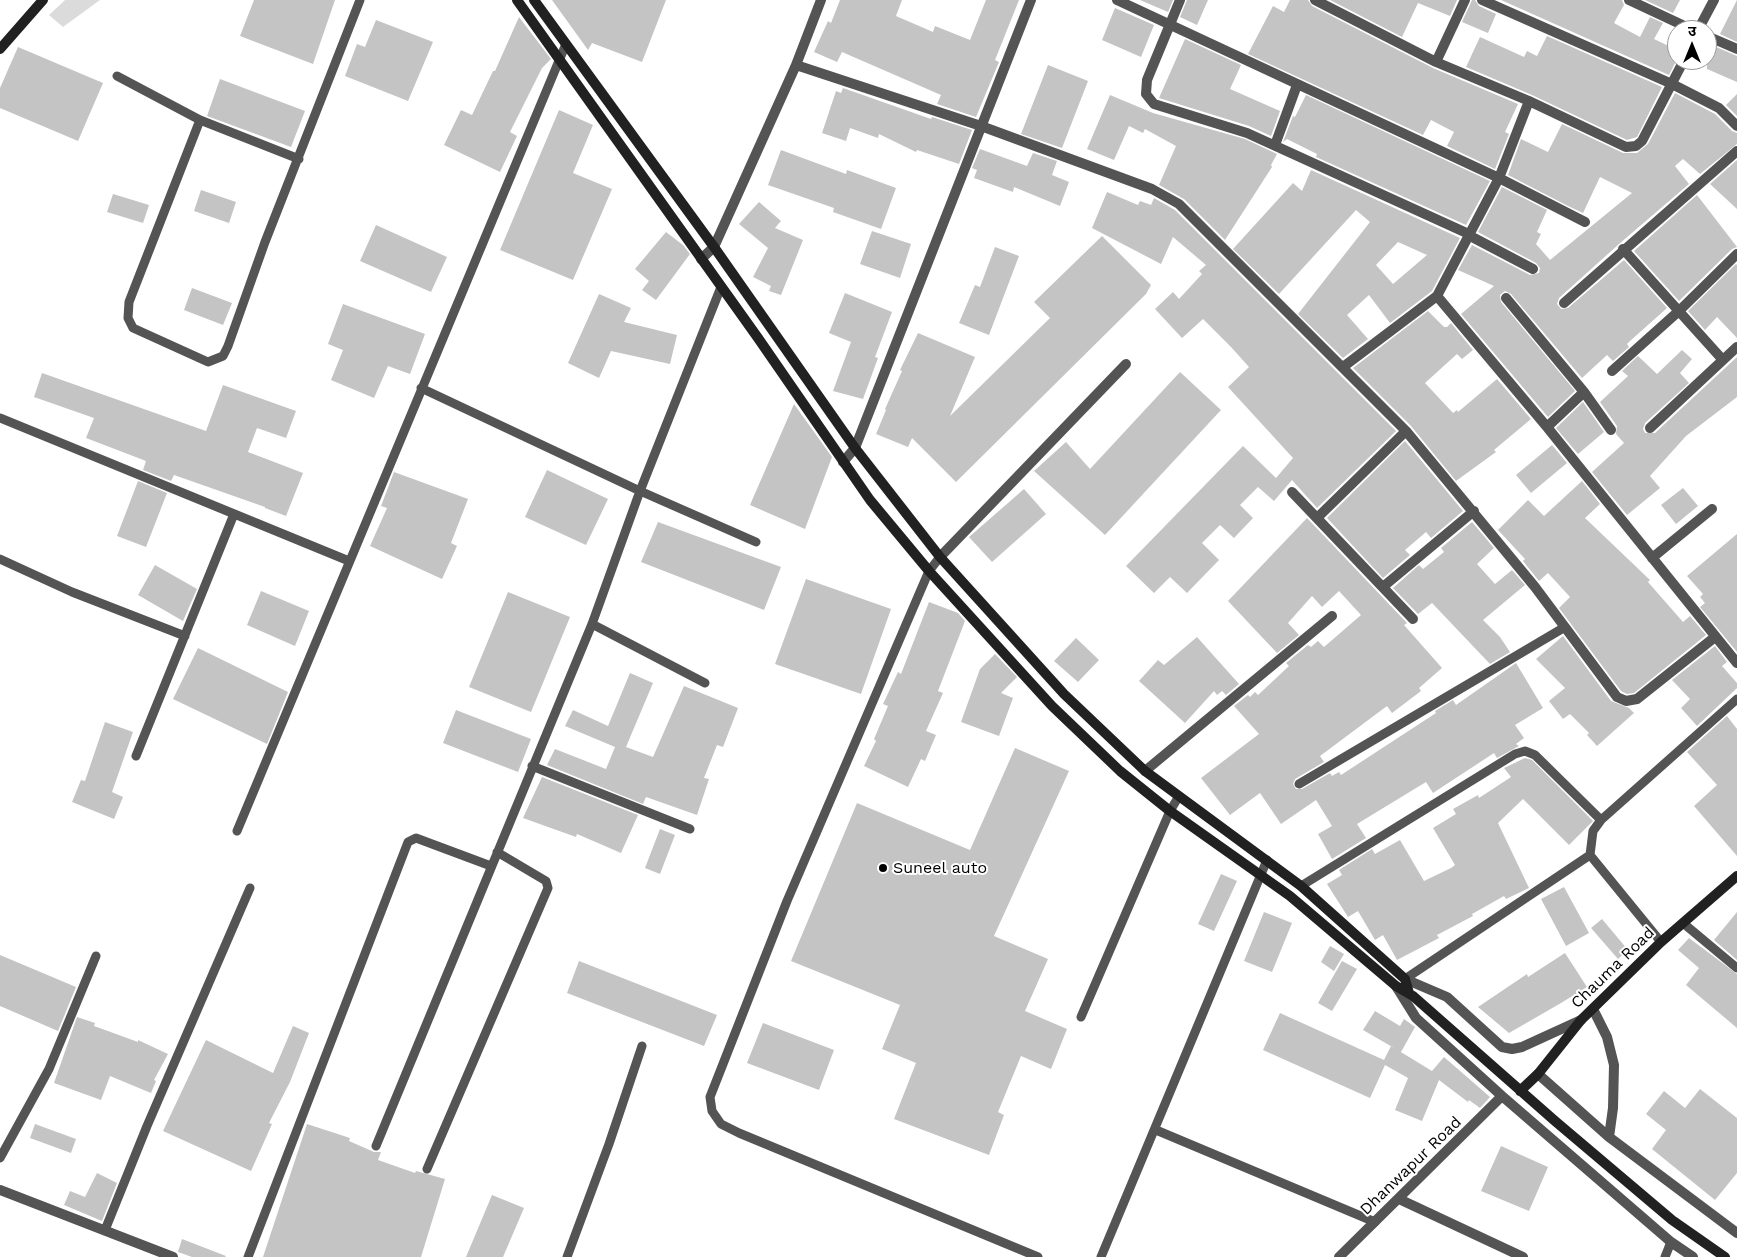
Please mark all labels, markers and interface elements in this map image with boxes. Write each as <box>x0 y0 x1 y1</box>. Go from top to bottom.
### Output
north arrow <box>1667 20 1717 70</box>
text: उ <box>1688 23 1696 39</box>
place label: Suneel auto <box>893 858 987 878</box>
marker: Suneel auto <box>877 862 889 874</box>
street label: Chauma Road <box>1567 923 1659 1013</box>
street label: Dhanwapur Road <box>1356 1113 1466 1219</box>

